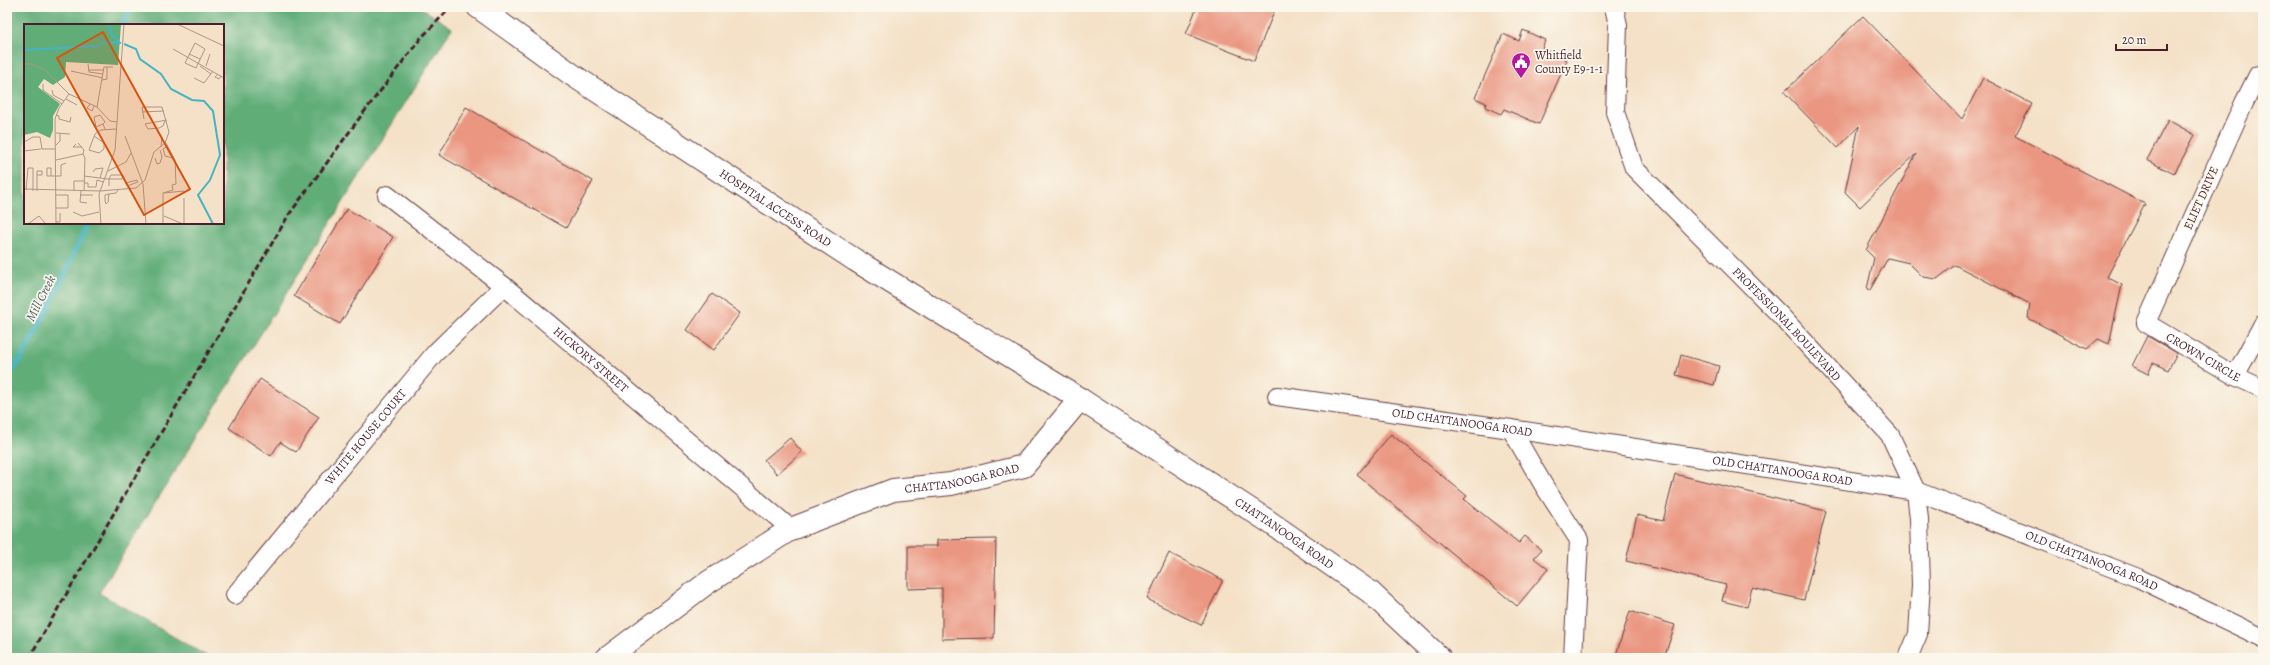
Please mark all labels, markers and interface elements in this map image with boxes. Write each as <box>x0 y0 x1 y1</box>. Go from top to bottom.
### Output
inset map <box>24 24 224 224</box>
scale bar <box>2116 26 2167 52</box>
text: 20 m <box>2122 32 2146 48</box>
place label: Whitfield County E9-1-1 <box>1534 47 1603 77</box>
public building icon: Whitfield County E9-1-1 <box>1510 51 1532 79</box>
street label: ELIET DRIVE <box>2180 164 2222 232</box>
street label: HOSPITAL ACCESS ROAD <box>716 165 835 251</box>
street label: PROFESSIONAL BOULEVARD <box>1729 264 1845 384</box>
water label: Mill Creek <box>22 272 59 324</box>
street label: HICKORY STREET <box>550 323 632 396</box>
street label: CROWN CIRCLE <box>2163 329 2243 386</box>
street label: WHITE HOUSE COURT <box>321 385 410 489</box>
street label: OLD CHATTANOOGA ROAD <box>1391 404 1533 440</box>
street label: OLD CHATTANOOGA ROAD <box>1711 452 1854 489</box>
street label: CHATTANOOGA ROAD <box>904 459 1021 497</box>
street label: CHATTANOOGA ROAD <box>1232 494 1337 572</box>
street label: OLD CHATTANOOGA ROAD <box>2023 527 2161 594</box>

